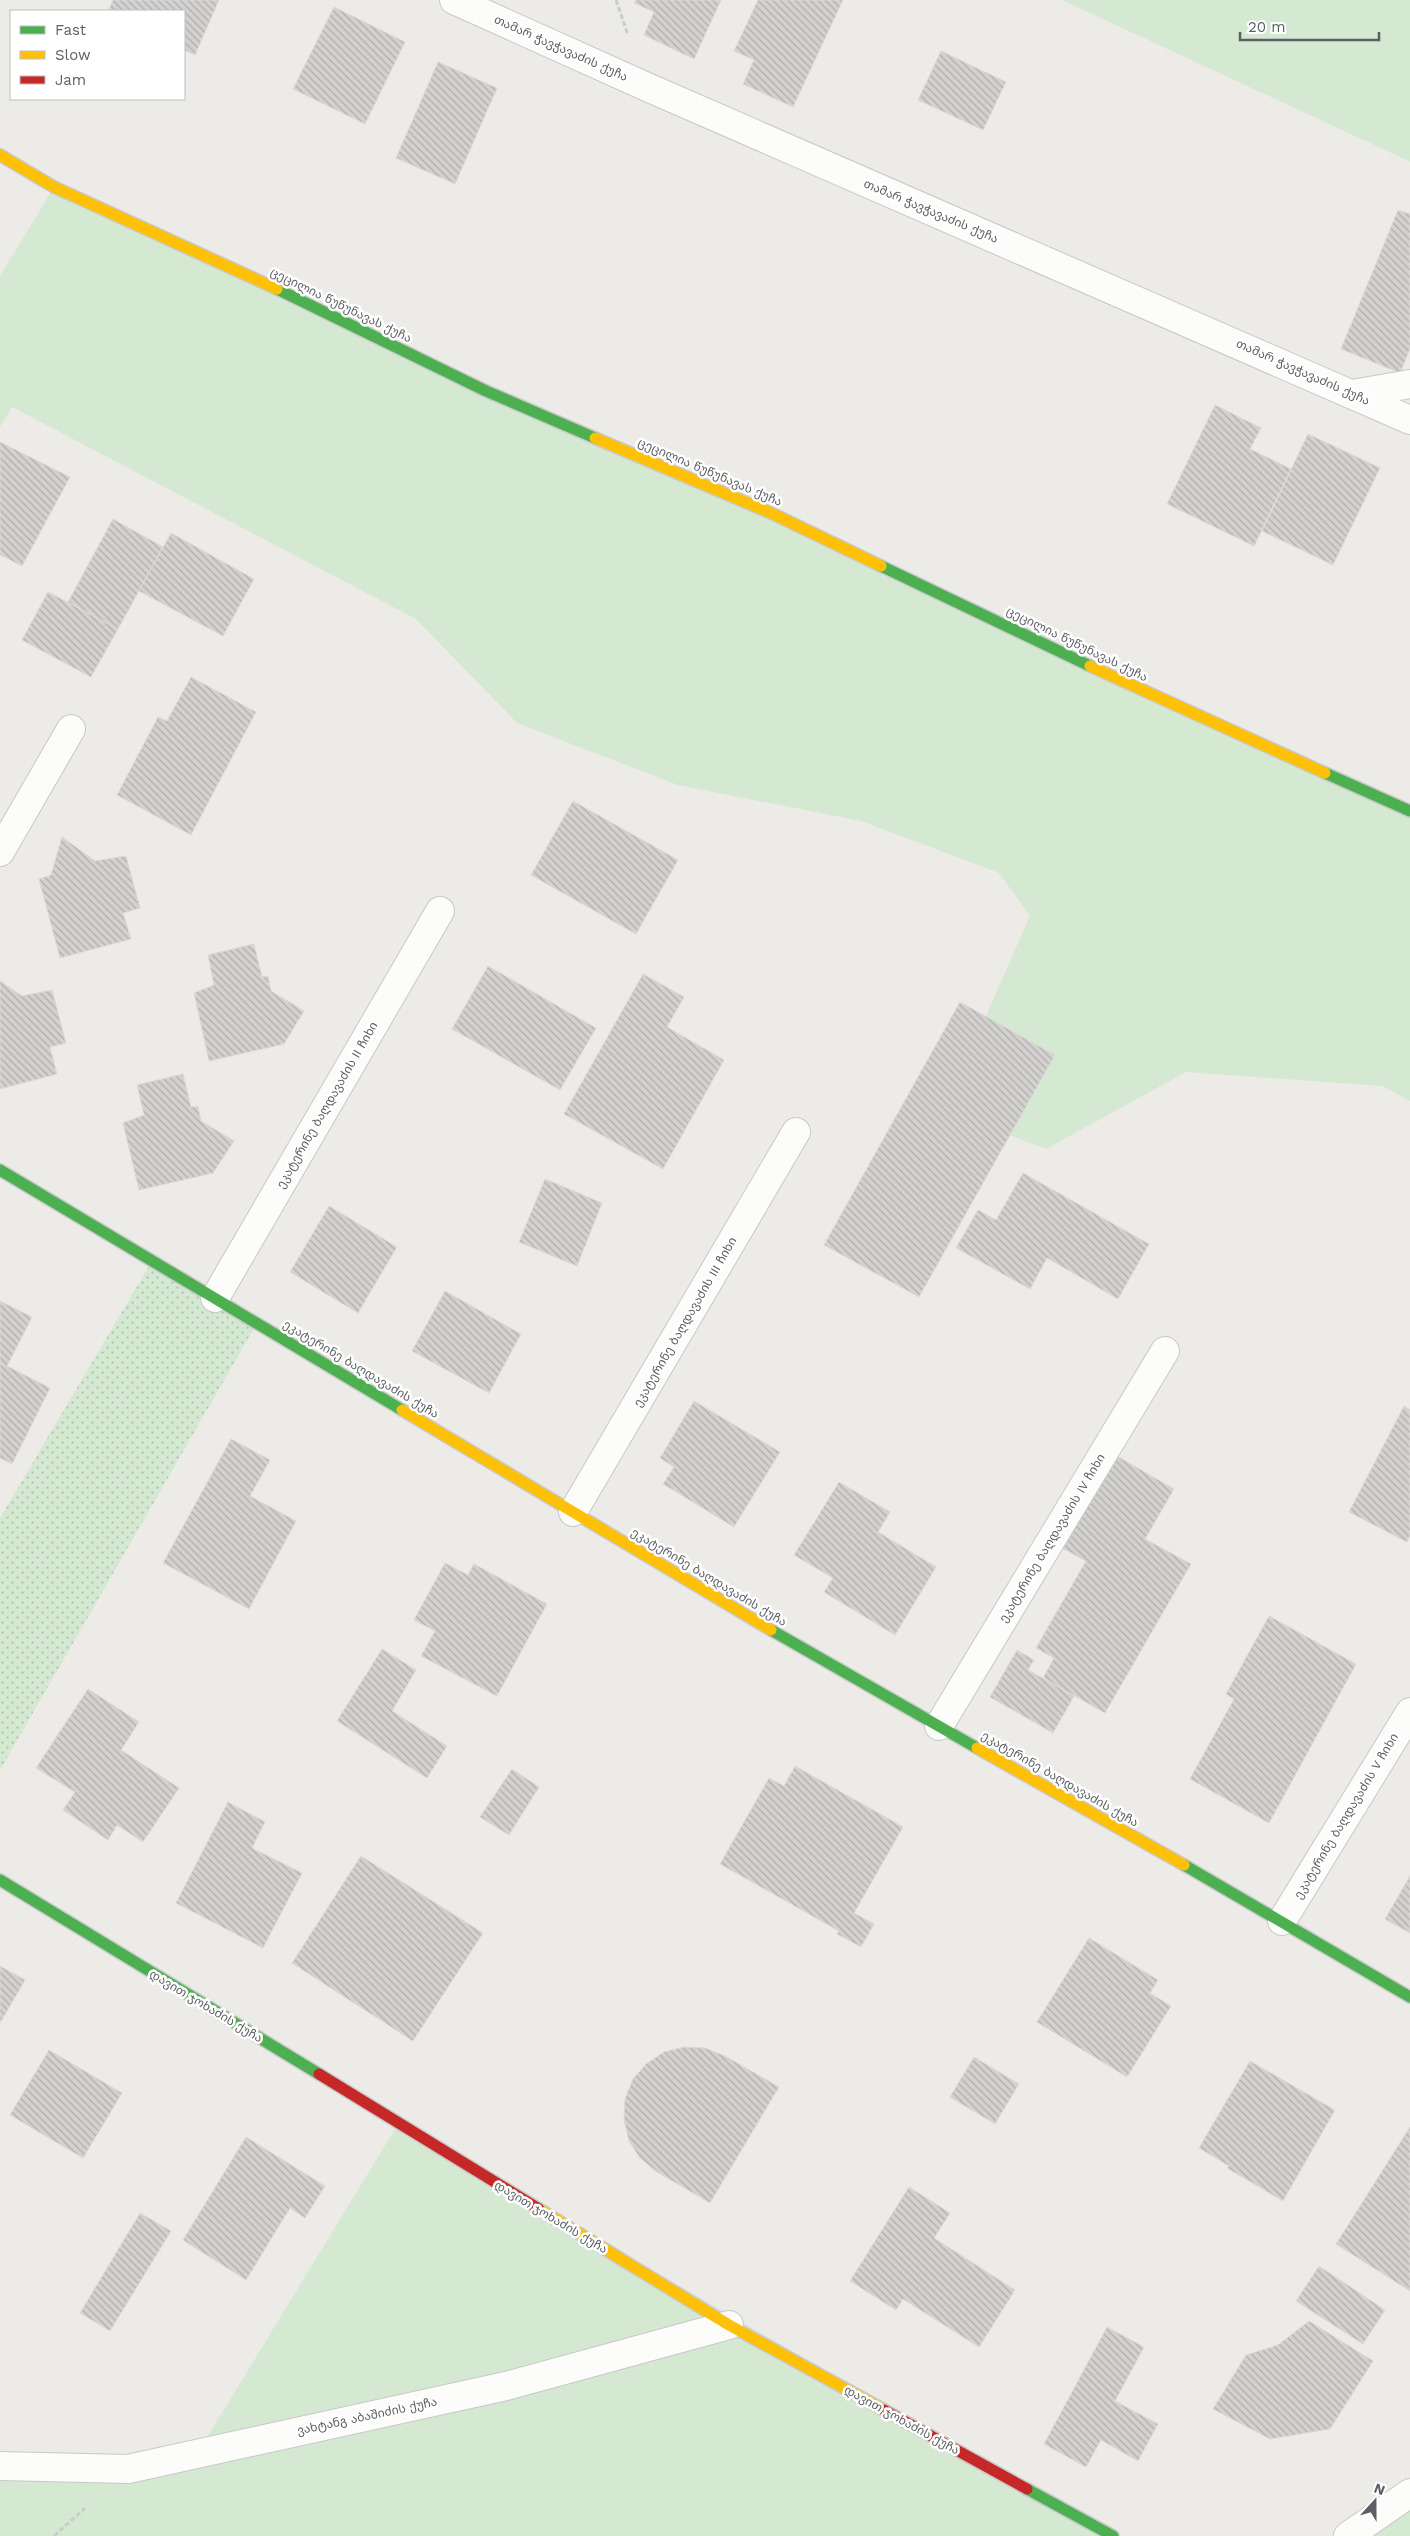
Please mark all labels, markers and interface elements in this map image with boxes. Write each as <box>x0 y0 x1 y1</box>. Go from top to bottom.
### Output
legend <box>10 10 185 100</box>
scale bar <box>1240 10 1379 42</box>
street label: თამარ ჭავჭავაძის ქუჩა <box>492 12 630 84</box>
text: 20 m <box>1248 18 1286 36</box>
text: Fast <box>55 21 87 39</box>
text: Slow <box>55 46 91 64</box>
text: Jam <box>55 71 86 89</box>
street label: თამარ ჭავჭავაძის ქუჩა <box>862 176 1000 246</box>
street label: ცეცილია წუწუნავას ქუჩა <box>268 265 414 346</box>
street label: თამარ ჭავჭავაძის ქუჩა <box>1234 336 1372 408</box>
street label: ცეცილია წუწუნავას ქუჩა <box>635 435 784 510</box>
street label: ცეცილია წუწუნავას ქუჩა <box>1004 604 1150 685</box>
street label: ეკატერინე ბაღდავაძის II ჩიხი <box>273 1019 382 1191</box>
street label: ეკატერინე ბაღდავაძის III ჩიხი <box>631 1235 740 1410</box>
street label: ეკატერინე ბაღდავაძის ქუჩა <box>280 1317 441 1422</box>
street label: ეკატერინე ბაღდავაძის IV ჩიხი <box>996 1451 1109 1625</box>
street label: ეკატერინე ბაღდავაძის ქუჩა <box>628 1525 789 1630</box>
street label: ეკატერინე ბაღდავაძის ქუჩა <box>979 1728 1141 1831</box>
street label: ეკატერინე ბაღდავაძის V ჩიხი <box>1291 1731 1402 1902</box>
street label: დავით ჯოხაძის ქუჩა <box>147 1967 265 2046</box>
street label: დავით ჯოხაძის ქუჩა <box>492 2178 610 2257</box>
street label: დავით ჯოხაძის ქუჩა <box>842 2383 962 2458</box>
street label: ვახტანგ აბაშიძის ქუჩა <box>296 2394 438 2438</box>
north arrow <box>1350 2476 1400 2526</box>
text: N <box>1372 2480 1387 2498</box>

